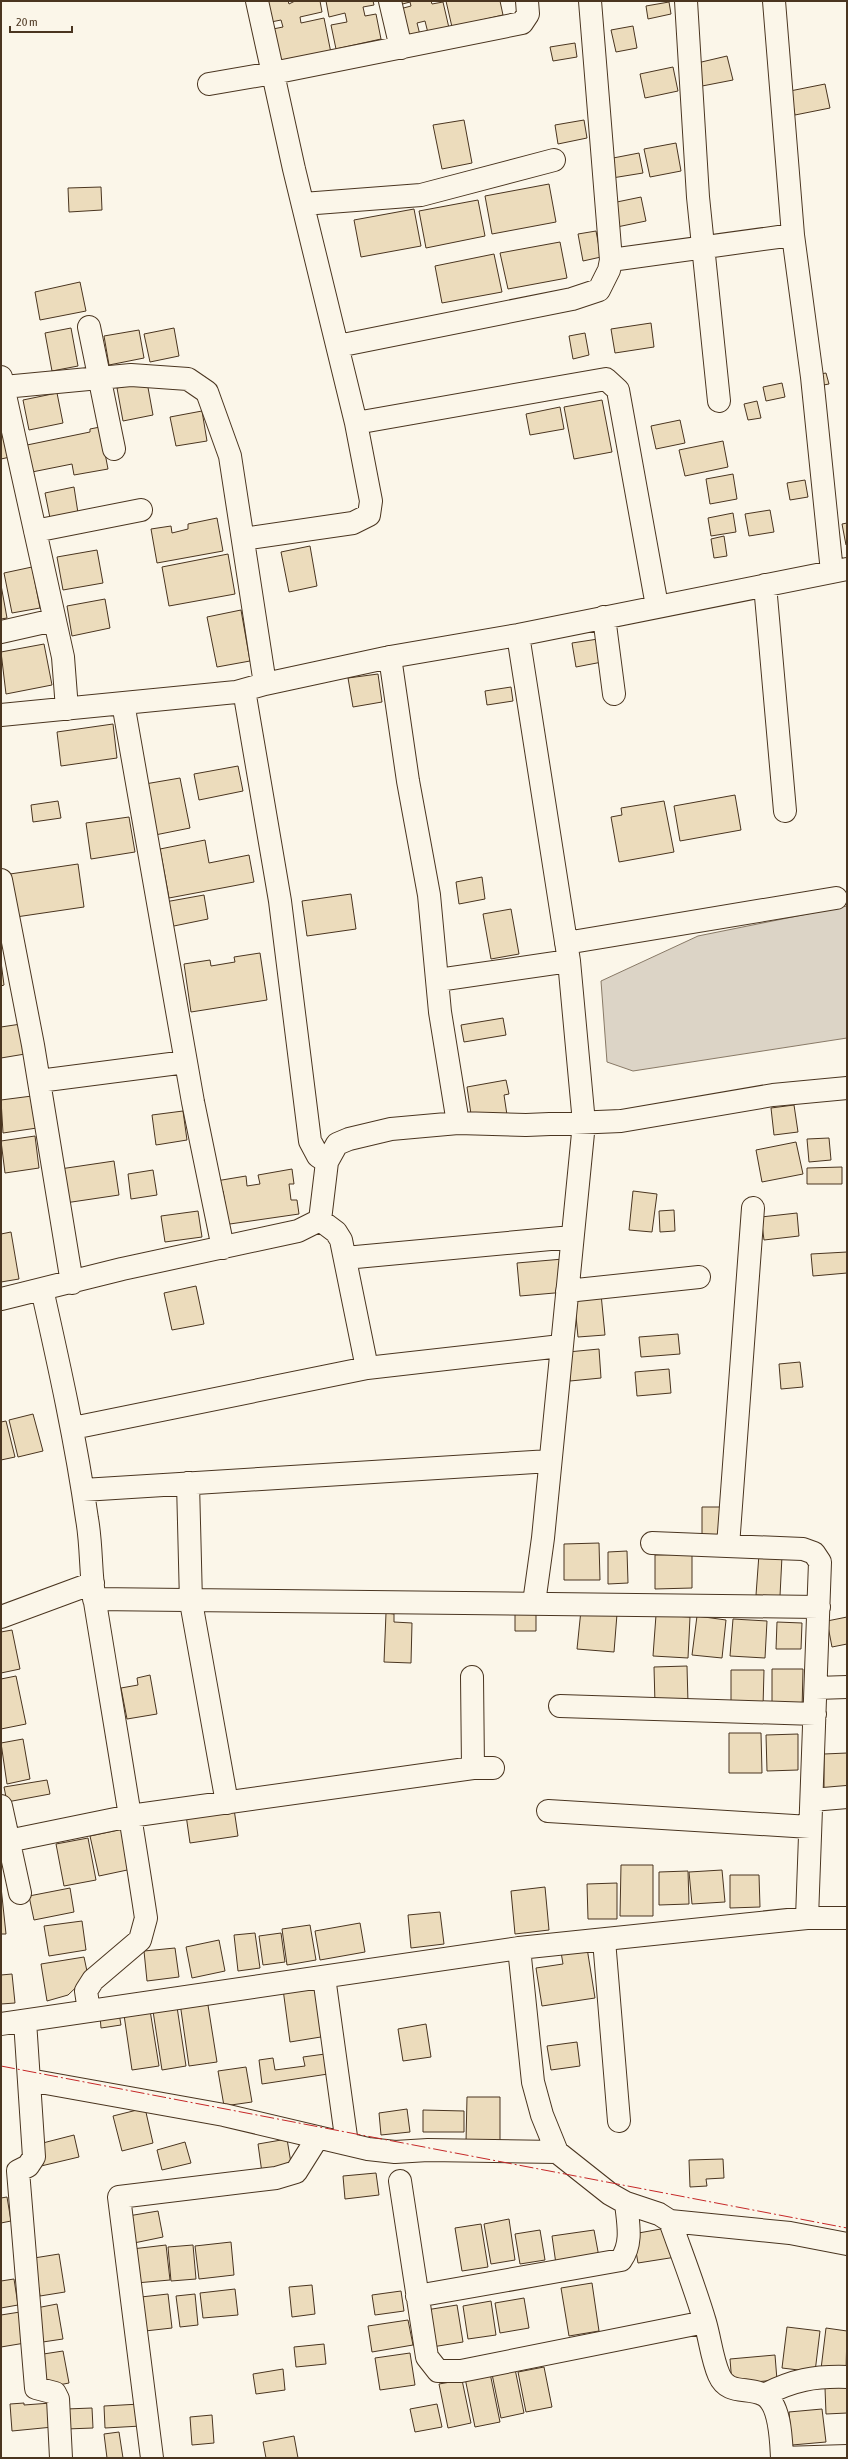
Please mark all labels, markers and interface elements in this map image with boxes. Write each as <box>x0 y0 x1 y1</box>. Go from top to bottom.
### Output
scale bar <box>10 8 72 34</box>
text: 20 m <box>16 15 38 29</box>

